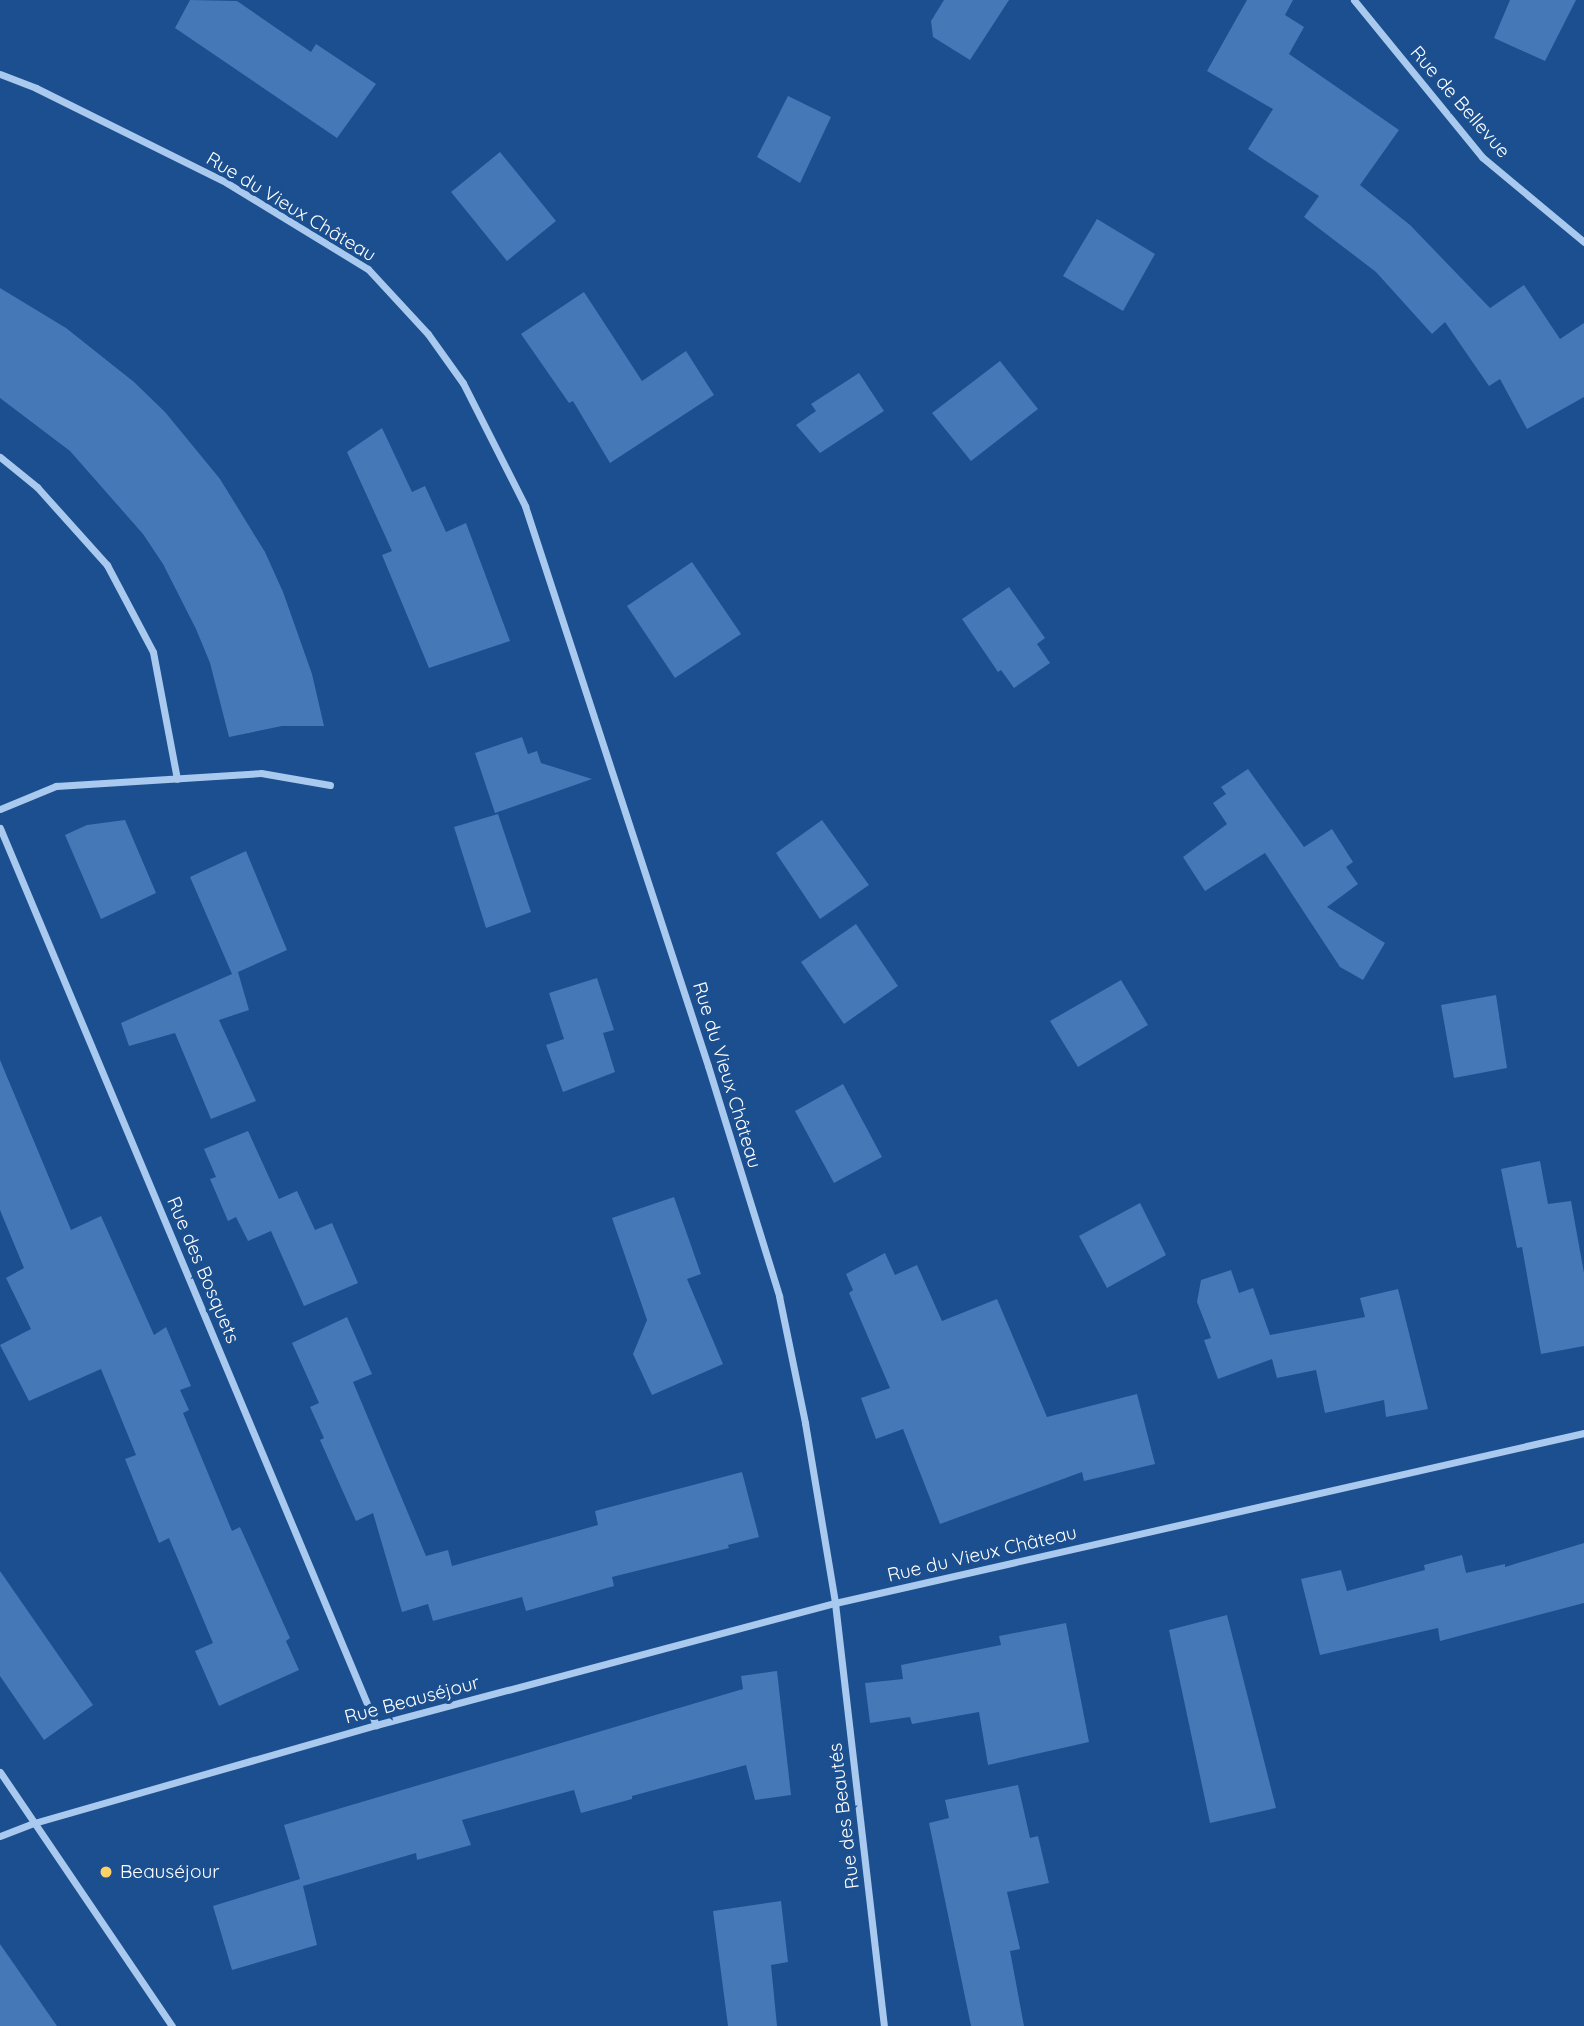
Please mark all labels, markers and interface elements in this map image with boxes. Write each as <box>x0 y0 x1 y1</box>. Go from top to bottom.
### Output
street label: Rue de Bellevue <box>1405 41 1515 163</box>
street label: Rue du Vieux Château <box>202 147 380 267</box>
street label: Rue du Vieux Château <box>688 979 766 1171</box>
street label: Rue des Bosquets <box>162 1193 244 1347</box>
street label: Rue du Vieux Château <box>885 1521 1079 1587</box>
street label: Rue Beauséjour <box>342 1671 482 1729</box>
street label: Rue des Beautés <box>824 1742 864 1890</box>
place label: Beauséjour <box>120 1861 220 1883</box>
marker: Beauséjour <box>98 1864 114 1880</box>

